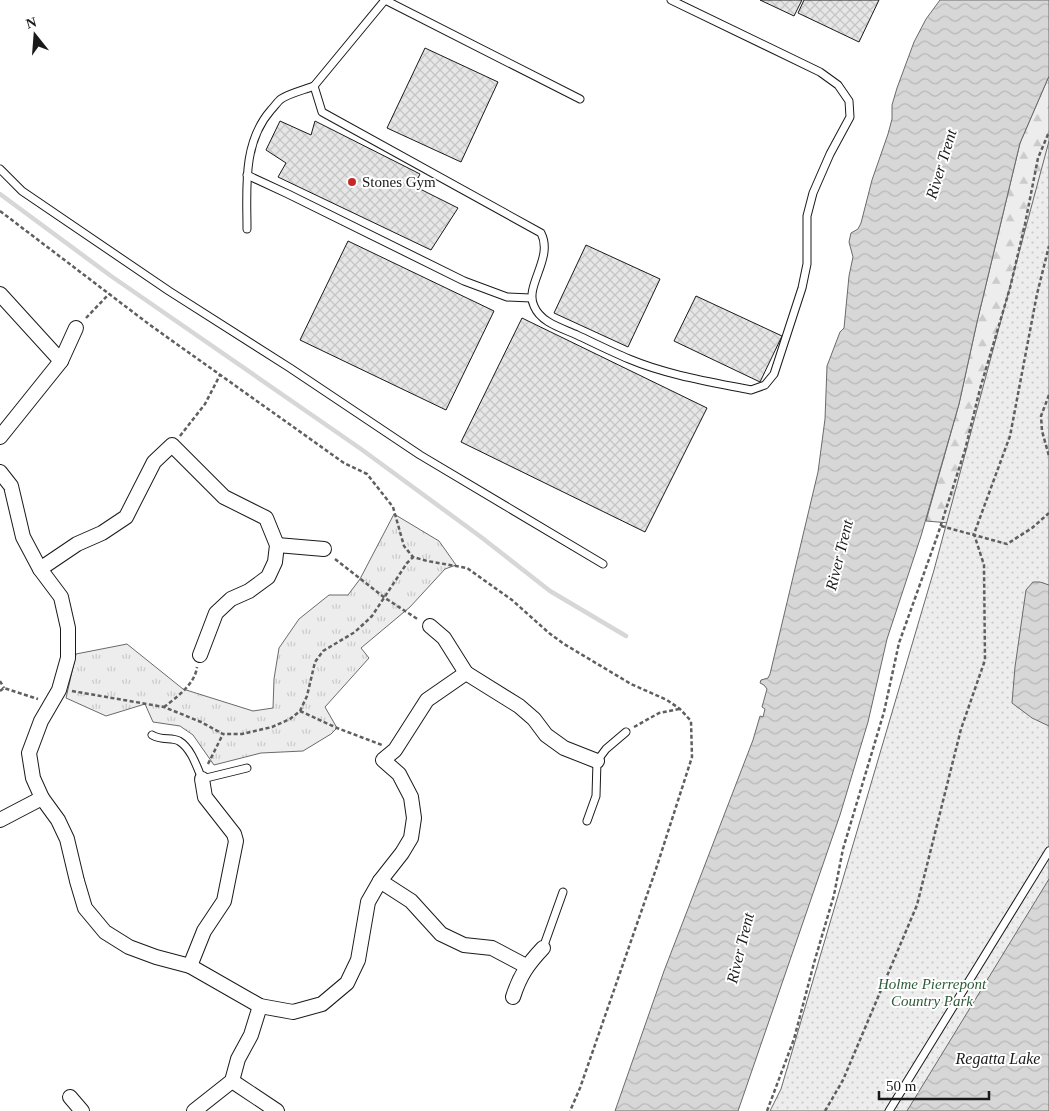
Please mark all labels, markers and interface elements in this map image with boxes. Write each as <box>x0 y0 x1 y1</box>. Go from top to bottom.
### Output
north arrow <box>10 10 60 60</box>
text: N <box>24 14 38 32</box>
water label: River Trent <box>922 127 960 202</box>
place label: Stones Gym <box>362 174 436 190</box>
marker: Stones Gym <box>346 176 358 188</box>
water label: River Trent <box>822 518 856 593</box>
water label: River Trent <box>723 911 757 986</box>
park label: Holme Pierrepont Country Park <box>877 976 987 1009</box>
water label: Regatta Lake <box>955 1050 1040 1068</box>
scale bar <box>879 1068 989 1100</box>
text: 50 m <box>886 1078 917 1094</box>

